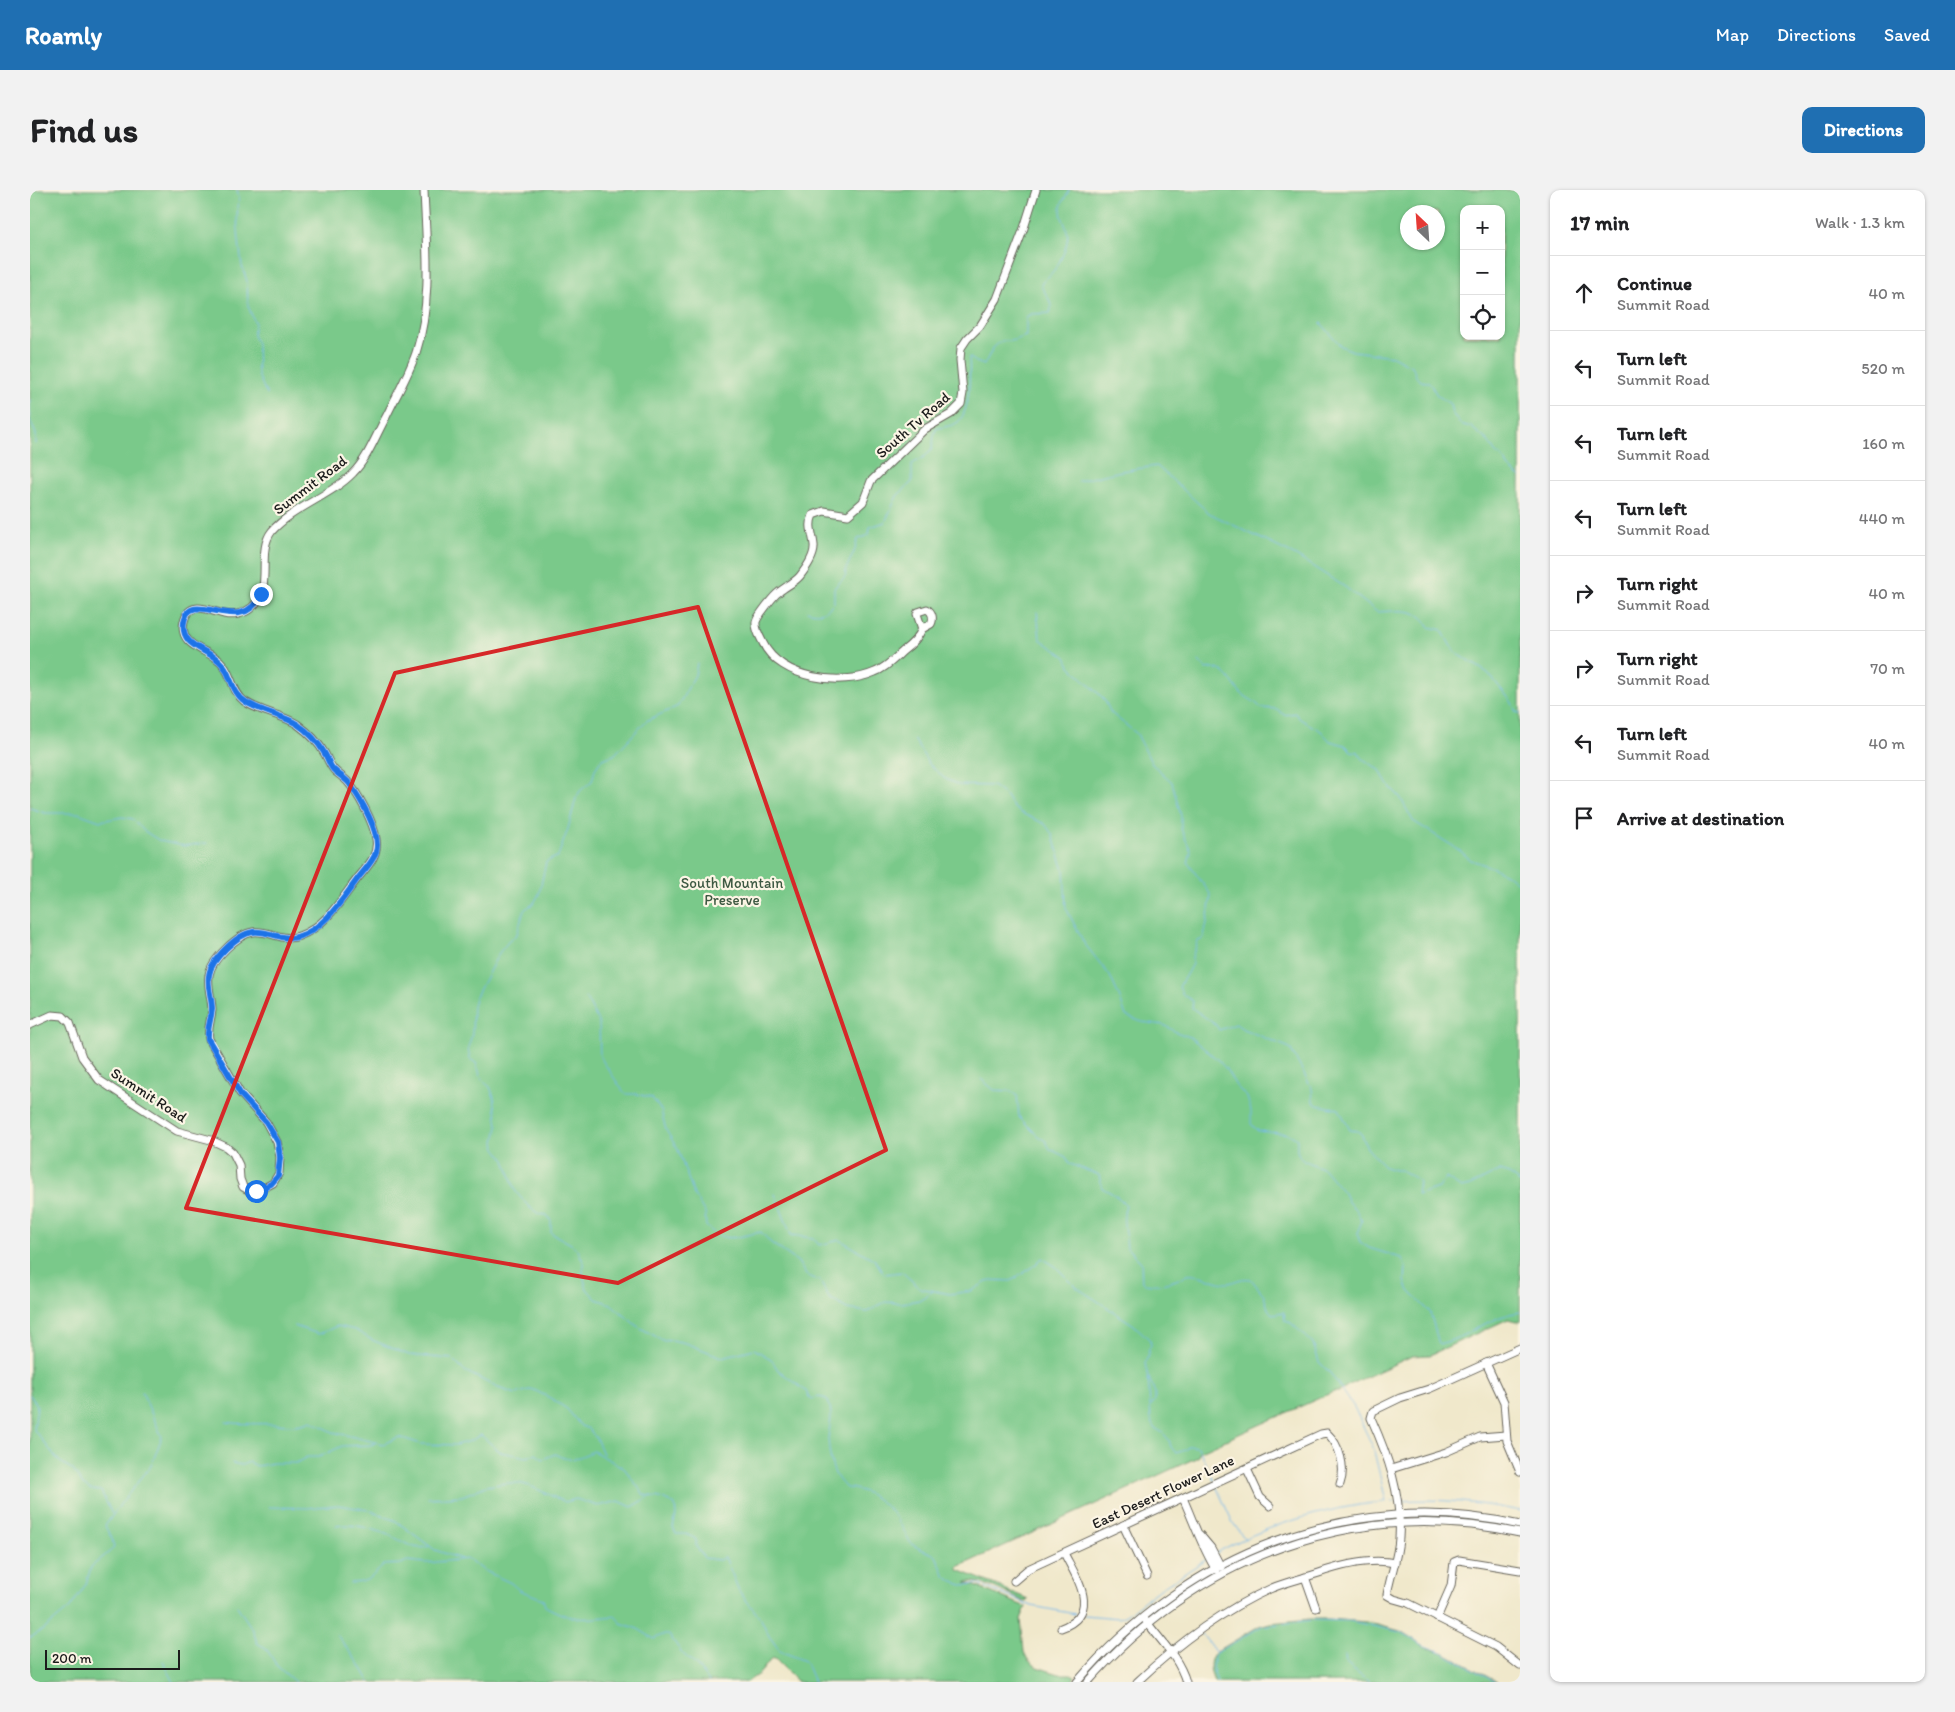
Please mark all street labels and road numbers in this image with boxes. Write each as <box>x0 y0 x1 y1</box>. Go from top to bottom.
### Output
street label: South Tv Road <box>872 387 954 462</box>
street label: Summit Road <box>270 451 351 518</box>
street label: Summit Road <box>108 1064 191 1127</box>
street label: East Desert Flower Lane <box>1089 1451 1237 1533</box>

